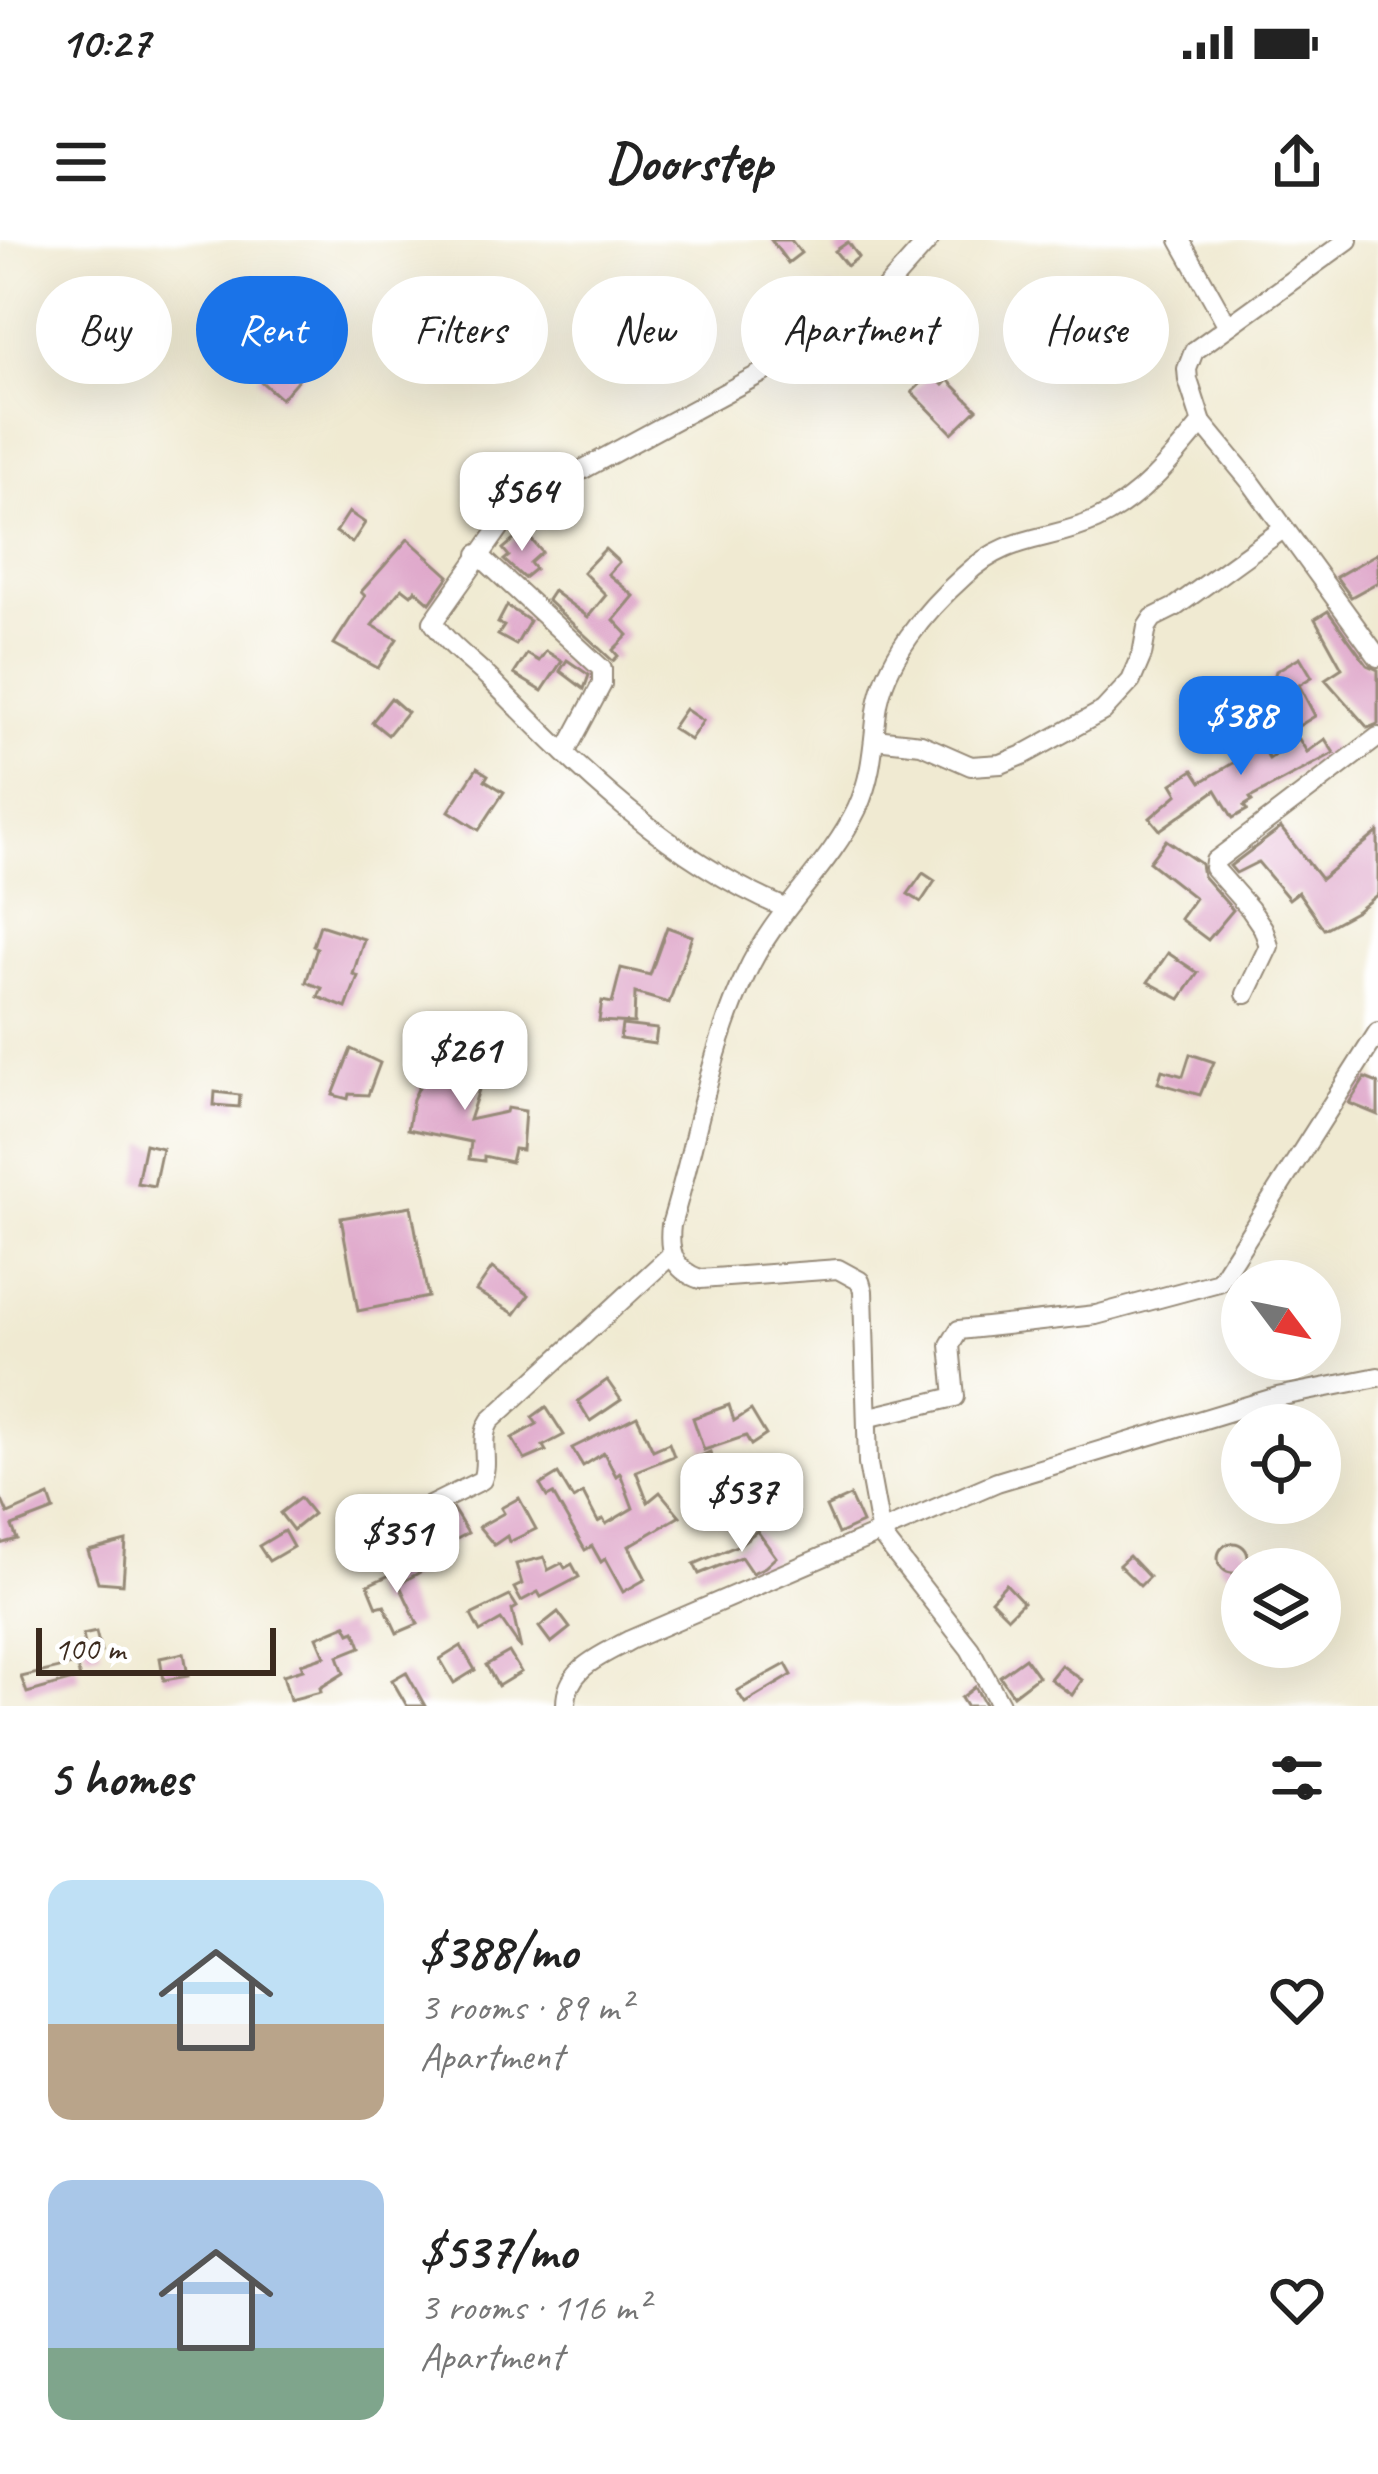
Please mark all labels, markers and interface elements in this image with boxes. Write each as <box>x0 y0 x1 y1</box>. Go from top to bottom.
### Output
text: 10:27 <box>60 14 150 71</box>
text: Doorstep <box>606 128 772 196</box>
icon: menu <box>48 129 114 195</box>
icon: share <box>1264 129 1330 195</box>
chip: Buy <box>36 276 172 384</box>
chip: Rent <box>196 276 348 384</box>
chip: Filters <box>372 276 548 384</box>
chip: New <box>572 276 717 384</box>
chip: Apartment <box>741 276 979 384</box>
chip: House <box>1003 276 1169 384</box>
pin: $564 <box>451 452 593 554</box>
text: $564 <box>487 466 557 515</box>
pin: $388 <box>1170 676 1312 778</box>
text: $388 <box>1206 690 1276 739</box>
pin: $261 <box>394 1011 536 1113</box>
text: $261 <box>429 1025 501 1074</box>
north arrow <box>1221 1260 1341 1380</box>
map controls <box>1221 1260 1341 1668</box>
button: locate <box>1221 1404 1341 1524</box>
pin: $537 <box>671 1453 813 1555</box>
text: $537 <box>707 1467 777 1516</box>
pin: $351 <box>326 1494 468 1596</box>
text: $351 <box>362 1508 432 1557</box>
button: layers <box>1221 1548 1341 1668</box>
scale bar <box>36 1622 276 1675</box>
text: 100 m <box>54 1628 125 1670</box>
icon: filters <box>1264 1745 1330 1811</box>
text: 5 homes <box>48 1746 191 1810</box>
text: $388/mo <box>420 1919 577 1983</box>
icon: home <box>144 1928 288 2072</box>
icon: heart <box>1264 1967 1330 2033</box>
text: 3 rooms · 89 m² <box>420 1983 631 2032</box>
text: Apartment <box>420 2032 563 2081</box>
text: $537/mo <box>420 2219 576 2283</box>
icon: home <box>144 2228 288 2372</box>
icon: heart <box>1264 2267 1330 2333</box>
text: 3 rooms · 116 m² <box>420 2283 648 2332</box>
text: Apartment <box>420 2332 563 2381</box>

